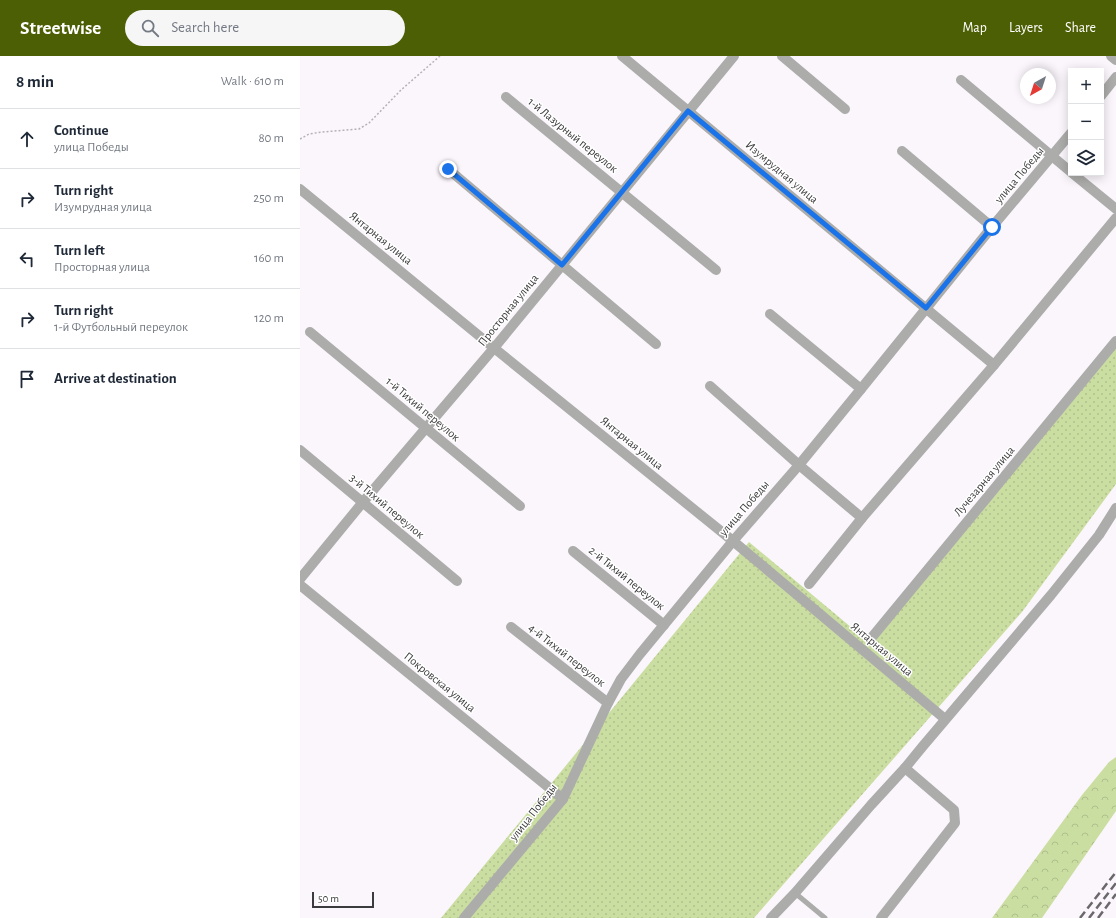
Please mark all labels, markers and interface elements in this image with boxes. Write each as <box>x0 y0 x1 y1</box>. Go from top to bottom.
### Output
search box <box>125 10 405 46</box>
icon: search <box>139 17 161 39</box>
text: Streetwise <box>20 19 101 38</box>
text: Search here <box>171 20 239 35</box>
text: Map <box>962 21 987 35</box>
text: Layers <box>1009 21 1043 35</box>
text: Share <box>1065 21 1096 35</box>
north arrow <box>1020 68 1056 104</box>
map controls <box>1068 68 1104 176</box>
button: + <box>1068 68 1104 104</box>
text: 8 min <box>16 73 54 90</box>
text: Walk · 610 m <box>221 75 284 88</box>
street label: 1-й Лазурный переулок <box>525 95 620 176</box>
button: − <box>1068 104 1104 140</box>
text: Continue <box>54 123 109 138</box>
icon: ahead <box>16 128 38 150</box>
text: 80 m <box>258 132 284 145</box>
street label: Изумрудная улица <box>743 138 821 207</box>
button: layers <box>1068 140 1104 176</box>
text: улица Победы <box>54 141 129 154</box>
street label: улица Победы <box>992 145 1047 207</box>
route end <box>439 160 457 178</box>
text: Turn right <box>54 183 113 198</box>
icon: right <box>16 188 38 210</box>
text: 250 m <box>253 192 284 205</box>
text: Изумрудная улица <box>54 201 152 214</box>
street label: Янтарная улица <box>347 209 415 268</box>
route start <box>983 218 1001 236</box>
text: Turn left <box>54 243 105 258</box>
icon: left <box>16 248 38 270</box>
text: 160 m <box>254 252 284 265</box>
text: Просторная улица <box>54 261 150 274</box>
street label: Просторная улица <box>475 271 542 349</box>
text: Turn right <box>54 303 113 318</box>
icon: right <box>16 308 38 330</box>
text: 120 m <box>254 312 284 325</box>
text: 1-й Футбольный переулок <box>54 321 188 334</box>
icon: arrive <box>16 368 38 390</box>
text: Arrive at destination <box>54 371 177 386</box>
street label: 1-й Тихий переулок <box>383 375 463 444</box>
street label: Янтарная улица <box>598 414 666 473</box>
street label: Лучезарная улица <box>951 443 1018 519</box>
street label: 3-й Тихий переулок <box>347 471 427 542</box>
street label: улица Победы <box>716 478 772 539</box>
street label: 2-й Тихий переулок <box>586 544 668 613</box>
street label: Янтарная улица <box>848 620 916 679</box>
street label: 4-й Тихий переулок <box>526 621 608 690</box>
street label: Покровская улица <box>401 650 478 715</box>
street label: улица Победы <box>506 781 560 844</box>
scale bar <box>312 890 374 909</box>
text: 50 m <box>318 893 339 904</box>

